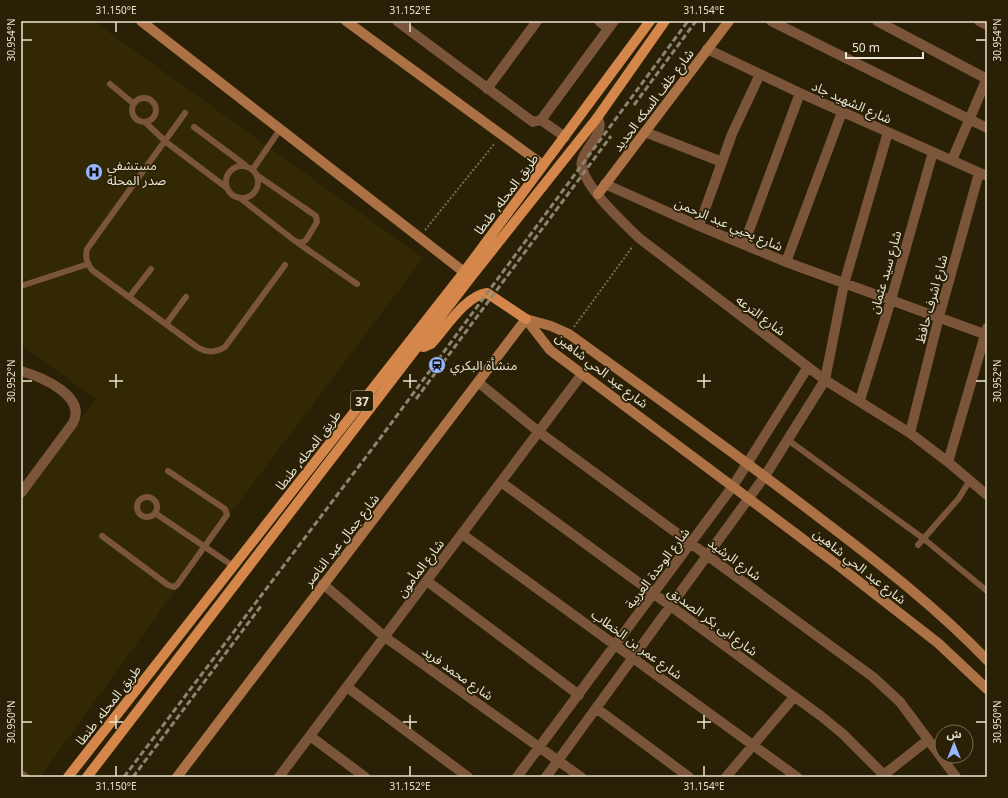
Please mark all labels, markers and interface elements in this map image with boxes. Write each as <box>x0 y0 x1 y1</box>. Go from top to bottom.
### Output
text: 31.150°E <box>95 3 137 17</box>
text: 31.152°E <box>389 3 431 17</box>
text: 31.154°E <box>683 3 725 17</box>
text: 30.954°N <box>4 18 18 62</box>
text: 30.954°N <box>990 18 1004 62</box>
scale bar <box>846 34 923 60</box>
text: 50 m <box>852 39 880 56</box>
street label: شارع خلف السكه الحديد <box>608 45 699 156</box>
street label: شارع الشهيد جاد <box>808 76 895 129</box>
street label: طريق المحله, طنطا <box>470 150 542 238</box>
place label: مستشفى صدر المحلة <box>107 156 167 189</box>
hospital icon: مستشفى صدر المحلة <box>84 162 104 182</box>
street label: شارع يحيي عبد الرحمن <box>671 193 786 257</box>
street label: شارع سيد عثمان <box>865 228 907 316</box>
street label: شارع اشرف حافظ <box>911 253 953 346</box>
street label: شارع الترعه <box>731 290 789 341</box>
street label: شارع عبد الحي شاهين <box>550 328 652 414</box>
station icon: منشأة البكري <box>427 355 447 375</box>
place label: منشأة البكري <box>450 356 517 376</box>
text: 30.952°N <box>4 359 18 403</box>
text: 30.952°N <box>990 359 1004 403</box>
road number: 37 <box>351 391 373 411</box>
street label: طريق المحله, طنطا <box>271 406 345 494</box>
street label: شارع جمال عبد الناصر <box>299 490 384 592</box>
street label: شارع الوحدة العربية <box>621 524 695 613</box>
street label: شارع عبد الحي شاهين <box>808 524 910 610</box>
street label: شارع الرشيد <box>703 534 765 586</box>
street label: شارع المأمون <box>392 535 449 602</box>
street label: شارع ابى بكر الصديق <box>663 582 762 661</box>
street label: شارع عمر بن الخطاب <box>587 605 686 685</box>
street label: شارع محمد فريد <box>418 642 497 706</box>
street label: طريق المحله, طنطا <box>71 661 145 749</box>
text: 30.950°N <box>4 700 18 744</box>
text: 30.950°N <box>990 700 1004 744</box>
north arrow <box>934 724 974 764</box>
text: ش <box>946 726 962 741</box>
text: 31.150°E <box>95 779 137 793</box>
text: 31.152°E <box>389 779 431 793</box>
text: 31.154°E <box>683 779 725 793</box>

